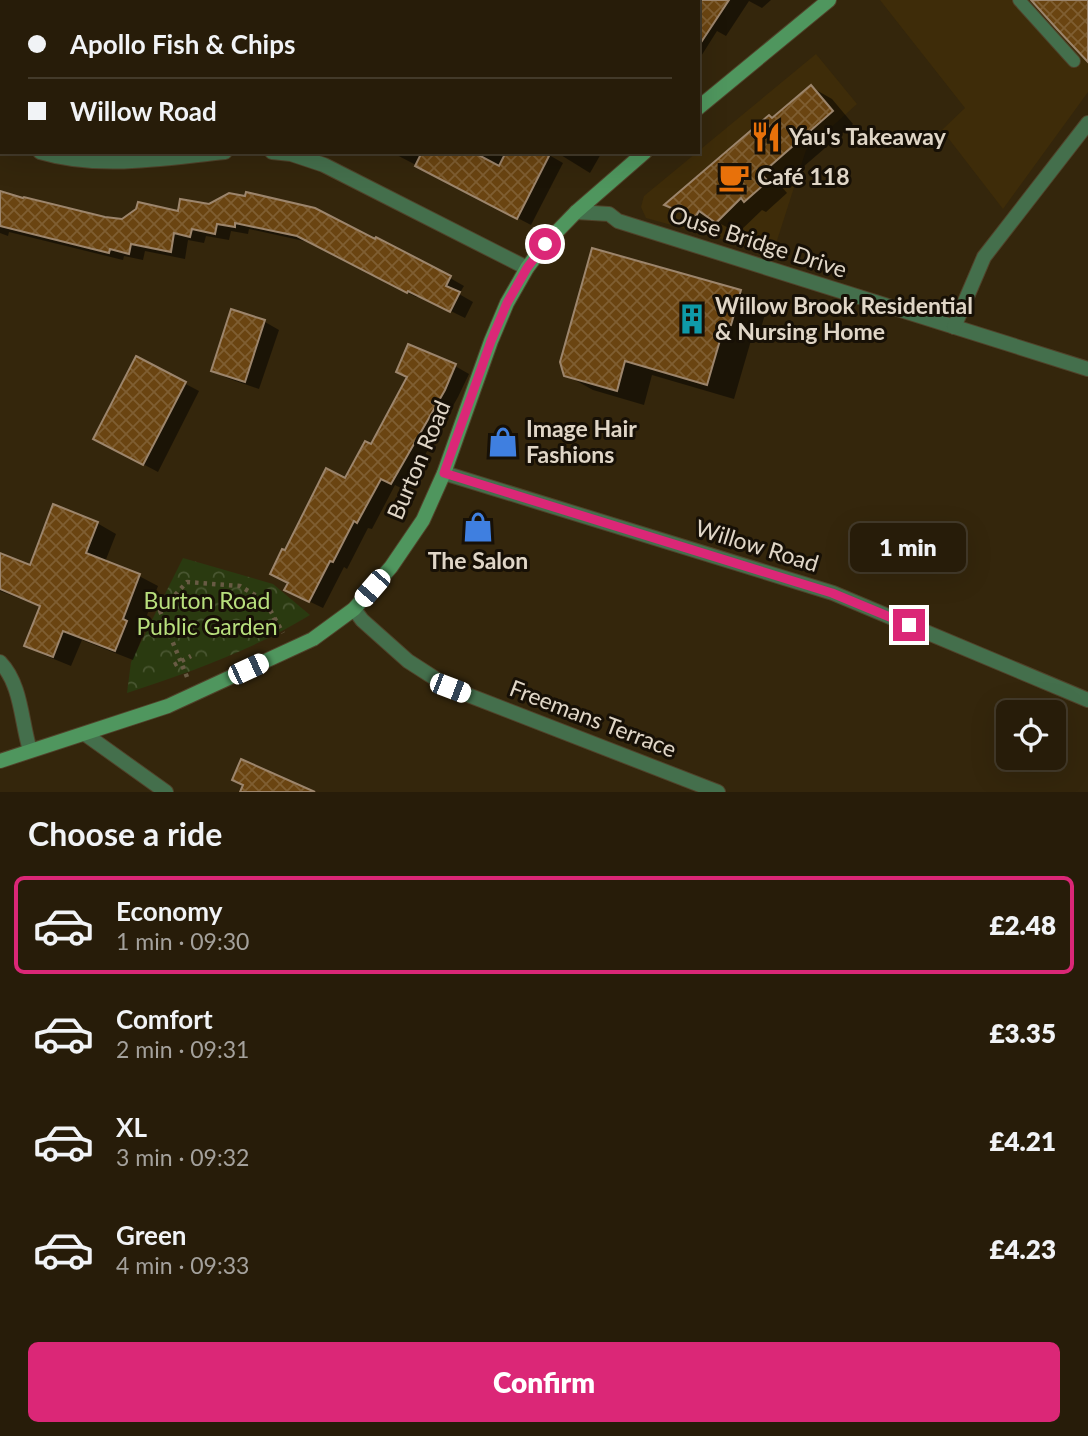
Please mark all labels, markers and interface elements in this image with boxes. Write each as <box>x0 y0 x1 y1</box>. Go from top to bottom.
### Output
text: Apollo Fish & Chips <box>70 28 295 60</box>
text: Willow Road <box>70 95 217 127</box>
restaurant icon: Yau's Takeaway <box>749 120 783 154</box>
place label: Yau's Takeaway <box>788 122 947 150</box>
cafe icon: Café 118 <box>717 160 751 194</box>
place label: Café 118 <box>757 162 850 190</box>
street label: Ouse Bridge Drive <box>666 199 851 283</box>
route start <box>529 228 561 260</box>
place label: Willow Brook Residential & Nursing Home <box>715 291 973 345</box>
building icon: Willow Brook Residential & Nursing Home <box>675 302 709 336</box>
street label: Burton Road <box>380 396 456 523</box>
place label: Image Hair Fashions <box>526 414 637 468</box>
shop icon: Image Hair Fashions <box>486 425 520 459</box>
shop icon: The Salon <box>461 510 495 544</box>
street label: Willow Road <box>692 513 822 577</box>
callout: 1 min <box>851 524 967 572</box>
text: 1 min <box>879 533 937 561</box>
place label: The Salon <box>428 546 528 574</box>
car <box>351 565 394 611</box>
park label: Burton Road Public Garden <box>136 586 278 640</box>
route end <box>893 609 925 641</box>
car <box>225 651 272 687</box>
car <box>427 671 474 705</box>
street label: Freemans Terrace <box>506 673 681 763</box>
map controls <box>996 700 1066 770</box>
button: locate <box>996 700 1066 770</box>
text: Choose a ride <box>28 814 222 853</box>
icon: car <box>32 894 95 957</box>
text: Economy <box>116 895 222 927</box>
text: £2.48 <box>989 909 1056 941</box>
text: 1 min · 09:30 <box>116 927 249 955</box>
icon: car <box>32 1002 95 1065</box>
text: Comfort <box>116 1003 213 1035</box>
text: £3.35 <box>989 1017 1056 1049</box>
text: 2 min · 09:31 <box>116 1035 249 1063</box>
icon: car <box>32 1110 95 1173</box>
text: XL <box>116 1111 147 1143</box>
text: £4.21 <box>989 1125 1056 1157</box>
text: 3 min · 09:32 <box>116 1143 249 1171</box>
icon: car <box>32 1218 95 1281</box>
text: Green <box>116 1219 186 1251</box>
text: £4.23 <box>989 1233 1056 1265</box>
text: 4 min · 09:33 <box>116 1251 249 1279</box>
button: Confirm <box>28 1342 1060 1422</box>

